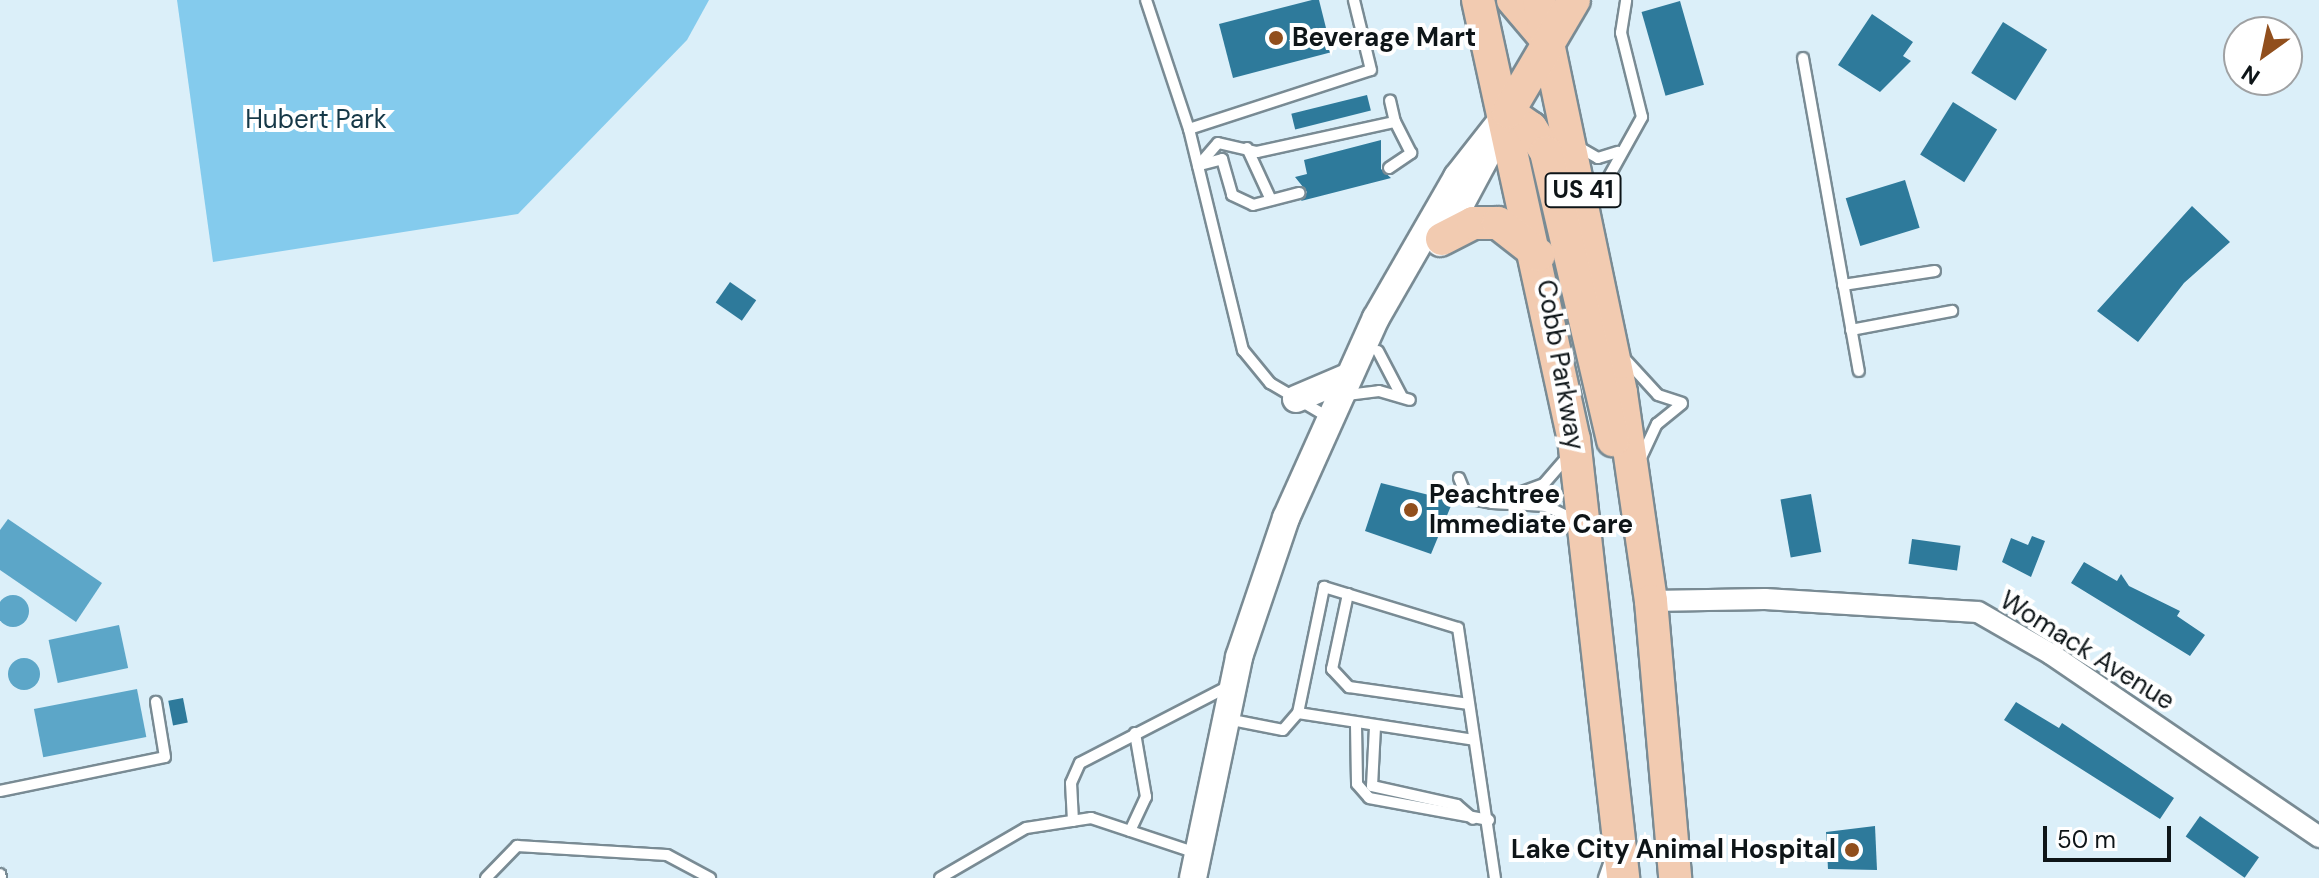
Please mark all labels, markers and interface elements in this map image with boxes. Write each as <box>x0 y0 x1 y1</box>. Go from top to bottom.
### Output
north arrow <box>2223 16 2303 96</box>
place label: Beverage Mart <box>1292 22 1476 54</box>
marker: Beverage Mart <box>1267 29 1285 47</box>
text: N <box>2236 58 2265 91</box>
park label: Hubert Park <box>245 104 387 136</box>
road number: US 41 <box>1543 170 1623 210</box>
street label: Cobb Parkway <box>1530 277 1590 453</box>
place label: Peachtree Immediate Care <box>1429 479 1633 540</box>
marker: Peachtree Immediate Care <box>1400 499 1422 521</box>
street label: Womack Avenue <box>1994 585 2180 717</box>
scale bar <box>2047 810 2175 860</box>
text: 50 m <box>2057 824 2116 855</box>
place label: Lake City Animal Hospital <box>1511 834 1836 866</box>
marker: Lake City Animal Hospital <box>1843 841 1861 859</box>

